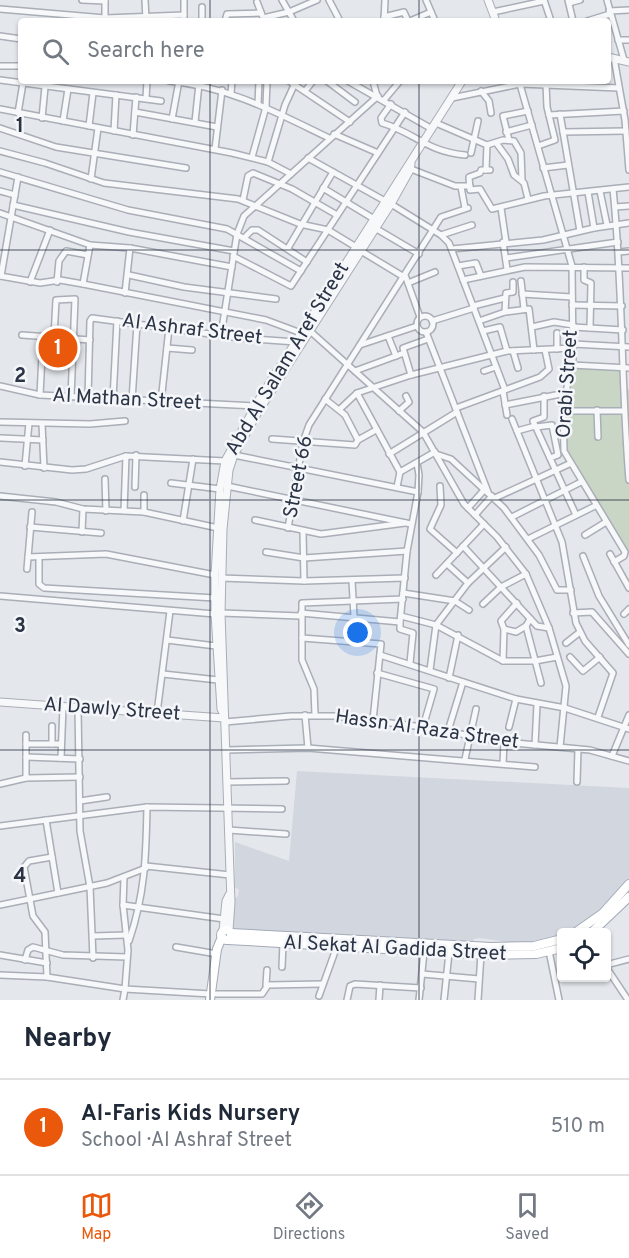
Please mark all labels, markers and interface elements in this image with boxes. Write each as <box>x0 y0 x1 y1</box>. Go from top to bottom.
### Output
search box <box>18 18 611 84</box>
icon: search <box>39 35 72 68</box>
text: Search here <box>87 38 205 65</box>
text: 1 <box>16 114 24 140</box>
street label: Abd Al Salam Aref Street <box>220 258 356 460</box>
street label: Al Ashraf Street <box>120 308 264 352</box>
pin: 1 <box>38 326 78 370</box>
street label: Orabi Street <box>551 329 585 439</box>
text: 2 <box>14 364 26 390</box>
street label: Al Mathan Street <box>52 383 202 417</box>
street label: Street 66 <box>278 433 320 521</box>
text: 3 <box>14 614 26 640</box>
your location <box>343 618 372 647</box>
street label: Al Dawly Street <box>43 692 181 728</box>
street label: Hassn Al Raza Street <box>333 704 521 756</box>
text: 4 <box>14 864 26 890</box>
map controls <box>557 928 611 982</box>
button: locate <box>557 928 611 982</box>
street label: Al Sekat Al Gadida Street <box>283 930 507 968</box>
text: Nearby <box>24 1023 112 1056</box>
text: Al-Faris Kids Nursery <box>81 1101 300 1128</box>
text: 1 <box>40 1114 48 1140</box>
text: 510 m <box>551 1114 605 1140</box>
text: School · Al Ashraf Street <box>81 1128 292 1154</box>
tab: Map <box>80 1189 113 1245</box>
tab: Directions <box>273 1189 345 1245</box>
tab: Saved <box>505 1189 549 1245</box>

